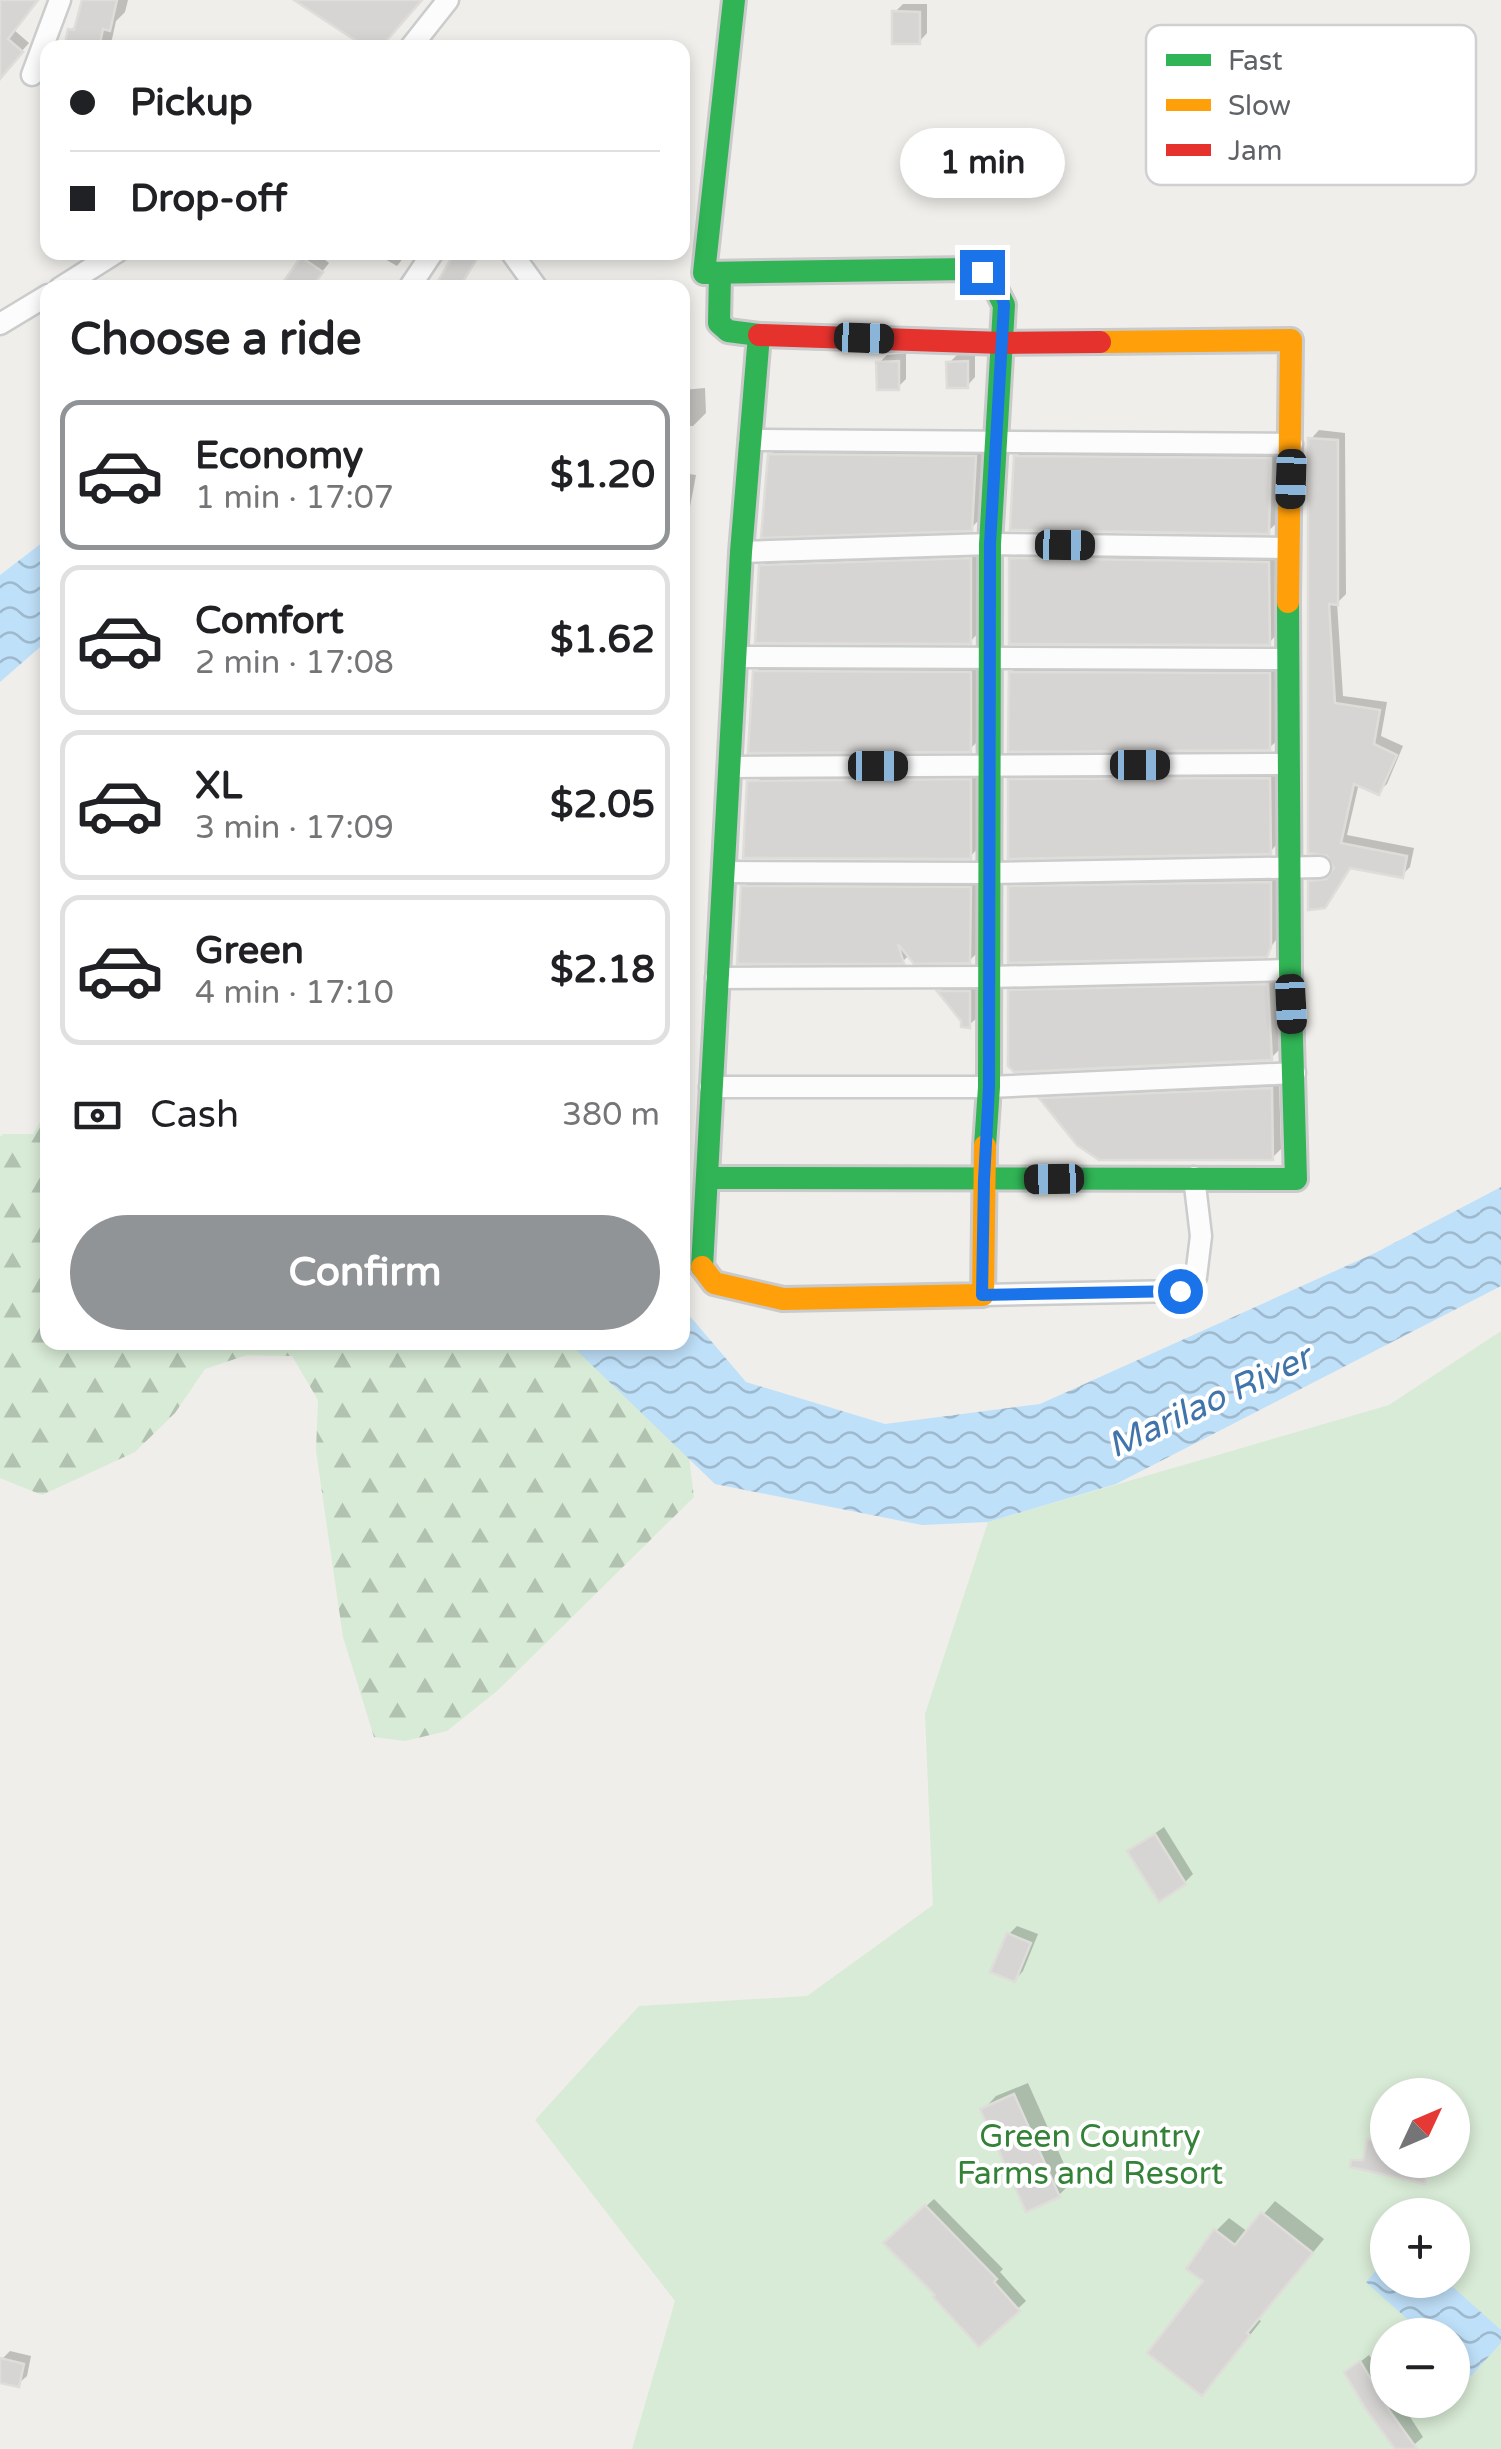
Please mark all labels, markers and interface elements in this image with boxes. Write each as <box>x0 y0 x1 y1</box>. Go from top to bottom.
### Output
legend <box>1146 25 1476 185</box>
text: Fast <box>1228 44 1283 78</box>
text: Pickup <box>130 80 253 126</box>
text: Slow <box>1228 89 1291 123</box>
callout: 1 min <box>900 127 1064 197</box>
text: Jam <box>1228 134 1283 168</box>
text: 1 min <box>940 144 1025 182</box>
text: Drop-off <box>130 176 287 222</box>
route end <box>960 250 1005 295</box>
text: Choose a ride <box>70 313 361 367</box>
car <box>833 322 895 354</box>
icon: car <box>75 430 165 520</box>
text: Economy <box>195 433 363 479</box>
car <box>1275 448 1307 510</box>
text: $1.20 <box>550 452 655 498</box>
text: 1 min · 17:07 <box>195 479 394 517</box>
car <box>1035 529 1095 561</box>
icon: car <box>75 595 165 685</box>
text: Comfort <box>195 598 344 644</box>
text: $1.62 <box>550 617 655 663</box>
text: 2 min · 17:08 <box>195 644 394 682</box>
car <box>1110 750 1170 780</box>
car <box>848 751 908 781</box>
icon: car <box>75 760 165 850</box>
text: XL <box>195 763 242 809</box>
text: $2.05 <box>550 782 655 828</box>
text: 3 min · 17:09 <box>195 809 394 847</box>
icon: car <box>75 925 165 1015</box>
text: Green <box>195 928 304 974</box>
text: $2.18 <box>550 947 655 993</box>
car <box>1274 973 1308 1035</box>
text: 4 min · 17:10 <box>195 974 394 1012</box>
icon: cash <box>70 1088 125 1143</box>
text: Cash <box>150 1092 239 1138</box>
text: 380 m <box>562 1096 660 1134</box>
car <box>1024 1163 1084 1195</box>
button: Confirm <box>70 1215 660 1330</box>
route start <box>1158 1269 1203 1314</box>
water label: Marilao River <box>1101 1335 1322 1467</box>
north arrow <box>1370 2078 1470 2178</box>
map controls <box>1370 2078 1470 2418</box>
park label: Green Country Farms and Resort <box>957 2118 1223 2193</box>
button: + <box>1370 2198 1470 2298</box>
button: − <box>1370 2318 1470 2418</box>

